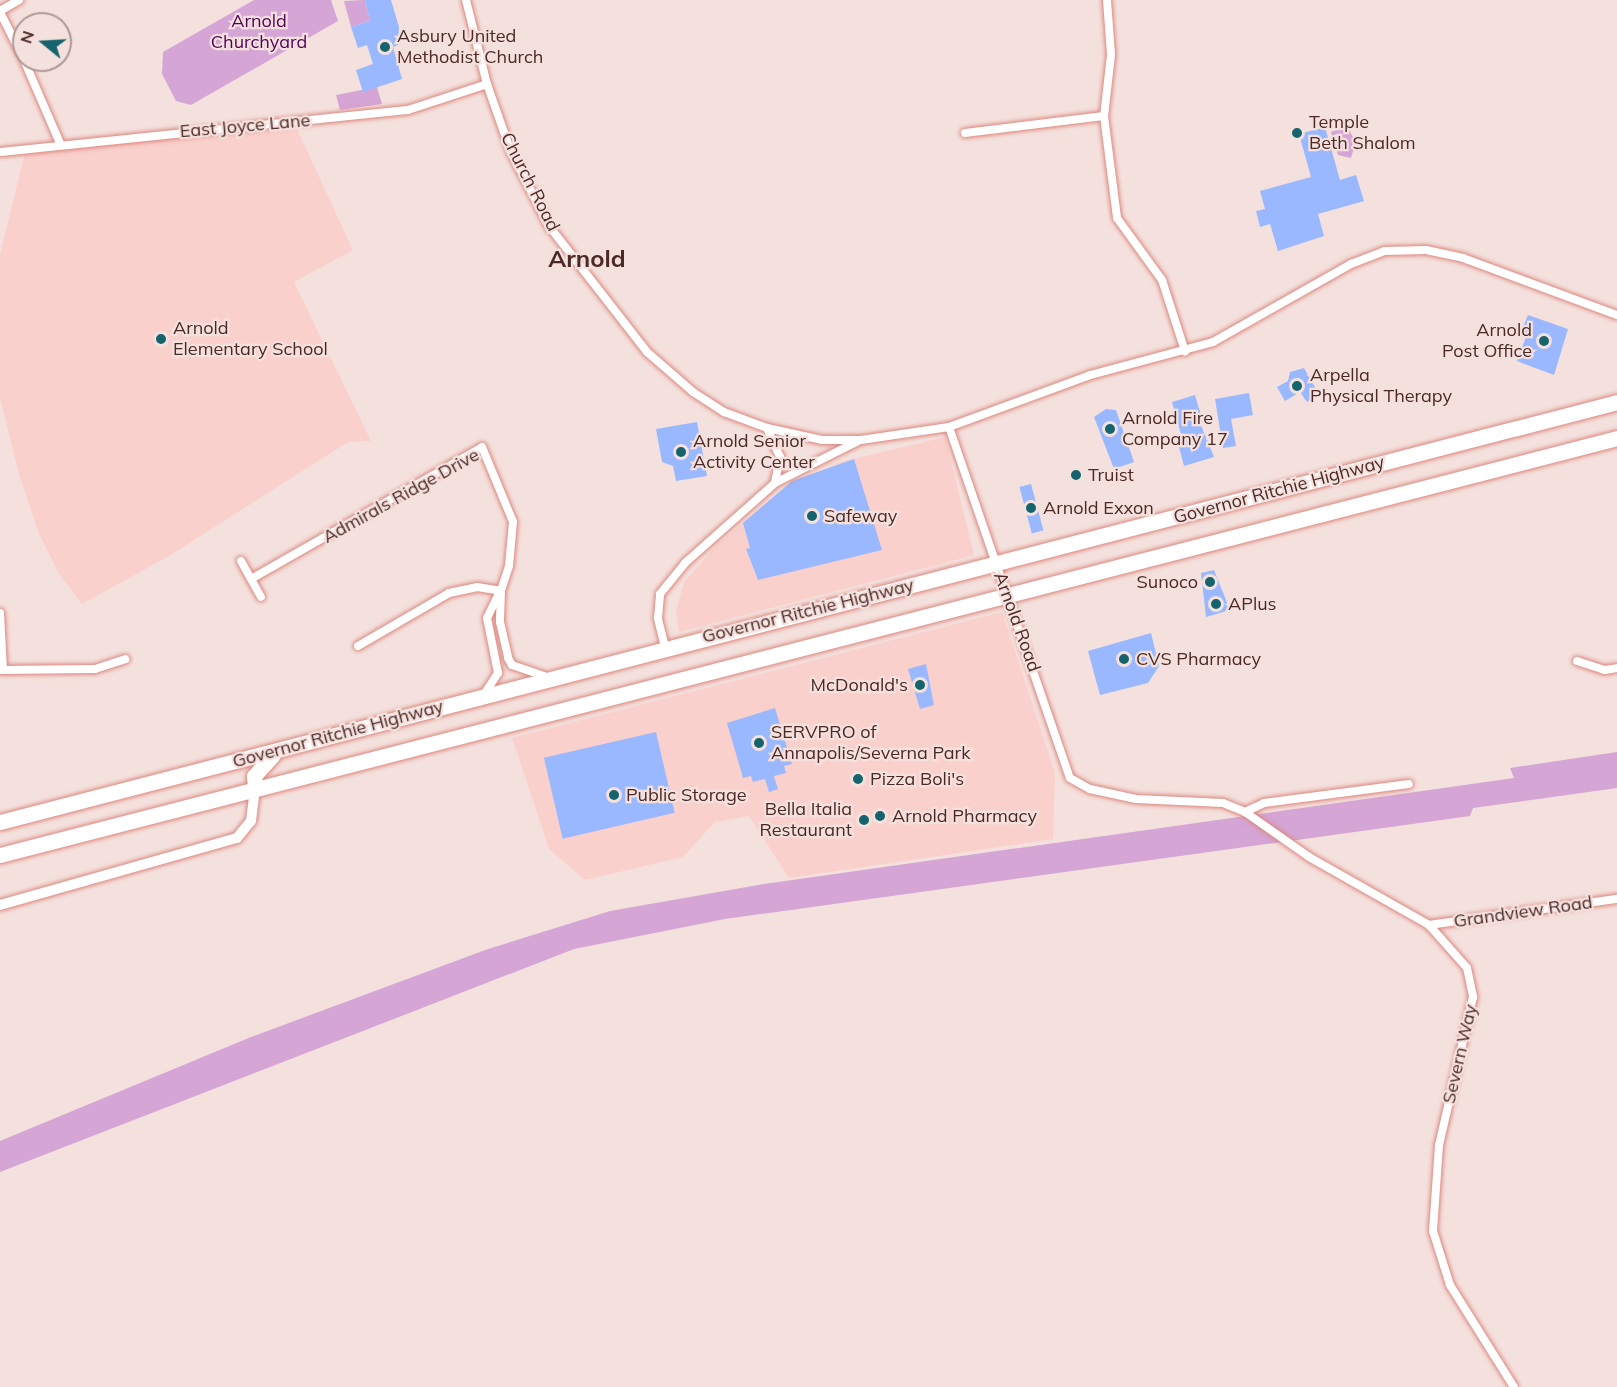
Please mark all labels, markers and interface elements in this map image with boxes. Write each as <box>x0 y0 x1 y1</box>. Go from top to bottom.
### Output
park label: Arnold Churchyard <box>211 11 307 54</box>
north arrow <box>12 12 72 72</box>
place label: Asbury United Methodist Church <box>397 26 543 68</box>
text: N <box>15 28 38 46</box>
marker: Asbury United Methodist Church <box>378 40 392 54</box>
street label: East Joyce Lane <box>179 110 311 142</box>
place label: Temple Beth Shalom <box>1309 112 1415 154</box>
marker: Temple Beth Shalom <box>1290 126 1304 140</box>
street label: Church Road <box>496 129 564 235</box>
district label: Arnold <box>548 245 626 273</box>
place label: Arnold Elementary School <box>173 318 328 360</box>
place label: Arnold Post Office <box>1442 320 1532 362</box>
marker: Arnold Elementary School <box>154 332 168 346</box>
marker: Arnold Post Office <box>1537 334 1551 348</box>
place label: Arpella Physical Therapy <box>1310 365 1452 407</box>
marker: Arpella Physical Therapy <box>1288 377 1306 395</box>
place label: Arnold Fire Company 17 <box>1122 408 1228 450</box>
marker: Arnold Fire Company 17 <box>1103 422 1117 436</box>
place label: Arnold Senior Activity Center <box>693 431 815 474</box>
street label: Admirals Ridge Drive <box>319 444 483 548</box>
marker: Arnold Senior Activity Center <box>674 445 688 459</box>
street label: Governor Ritchie Highway <box>1171 451 1387 529</box>
place label: Truist <box>1088 464 1134 486</box>
marker: Truist <box>1069 468 1083 482</box>
place label: Arnold Exxon <box>1043 497 1154 519</box>
marker: Arnold Exxon <box>1024 501 1038 515</box>
place label: Safeway <box>824 505 897 527</box>
marker: Safeway <box>805 509 819 523</box>
street label: Arnold Road <box>989 569 1045 675</box>
place label: Sunoco <box>1137 571 1198 593</box>
street label: Governor Ritchie Highway <box>700 574 916 648</box>
marker: Sunoco <box>1203 575 1217 589</box>
place label: APlus <box>1228 593 1277 615</box>
marker: APlus <box>1209 597 1223 611</box>
place label: CVS Pharmacy <box>1136 648 1261 670</box>
marker: CVS Pharmacy <box>1117 652 1131 666</box>
place label: McDonald's <box>811 674 908 696</box>
marker: McDonald's <box>913 678 927 692</box>
street label: Governor Ritchie Highway <box>230 695 446 773</box>
place label: SERVPRO of Annapolis/Severna Park <box>771 722 970 764</box>
marker: SERVPRO of Annapolis/Severna Park <box>752 736 766 750</box>
place label: Pizza Boli's <box>870 768 964 790</box>
marker: Pizza Boli's <box>851 772 865 786</box>
place label: Public Storage <box>626 784 747 806</box>
marker: Public Storage <box>607 788 621 802</box>
place label: Bella Italia Restaurant <box>760 799 852 842</box>
place label: Arnold Pharmacy <box>892 805 1037 827</box>
marker: Arnold Pharmacy <box>873 809 887 823</box>
marker: Bella Italia Restaurant <box>857 813 871 827</box>
street label: Grandview Road <box>1452 892 1594 932</box>
street label: Severn Way <box>1438 1002 1482 1106</box>

